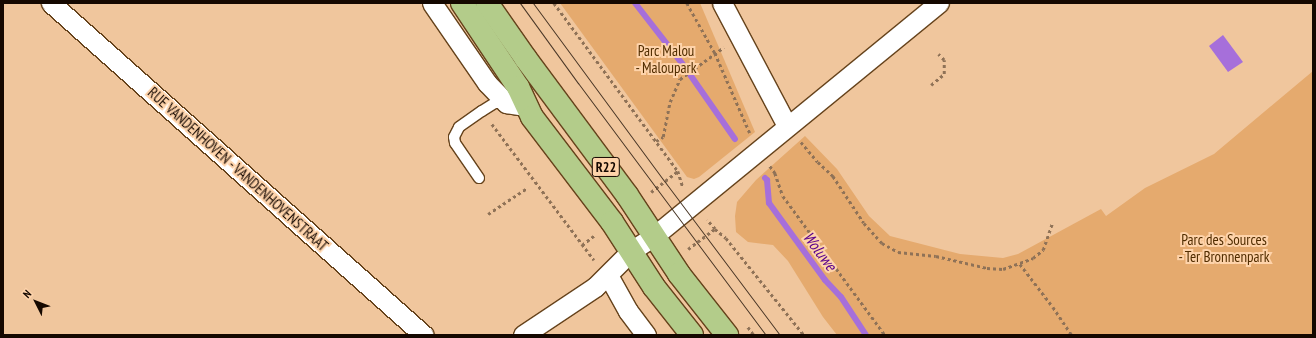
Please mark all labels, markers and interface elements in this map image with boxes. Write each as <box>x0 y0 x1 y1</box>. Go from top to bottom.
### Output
park label: Parc Malou - Maloupark <box>635 41 697 76</box>
street label: RUE VANDENHOVEN - VANDENHOVENSTRAAT <box>144 83 332 255</box>
road number: R22 <box>591 155 621 179</box>
water label: Woluwe <box>799 228 841 274</box>
park label: Parc des Sources - Ter Bronnenpark <box>1178 230 1270 265</box>
north arrow <box>16 282 56 322</box>
text: N <box>20 287 34 301</box>

